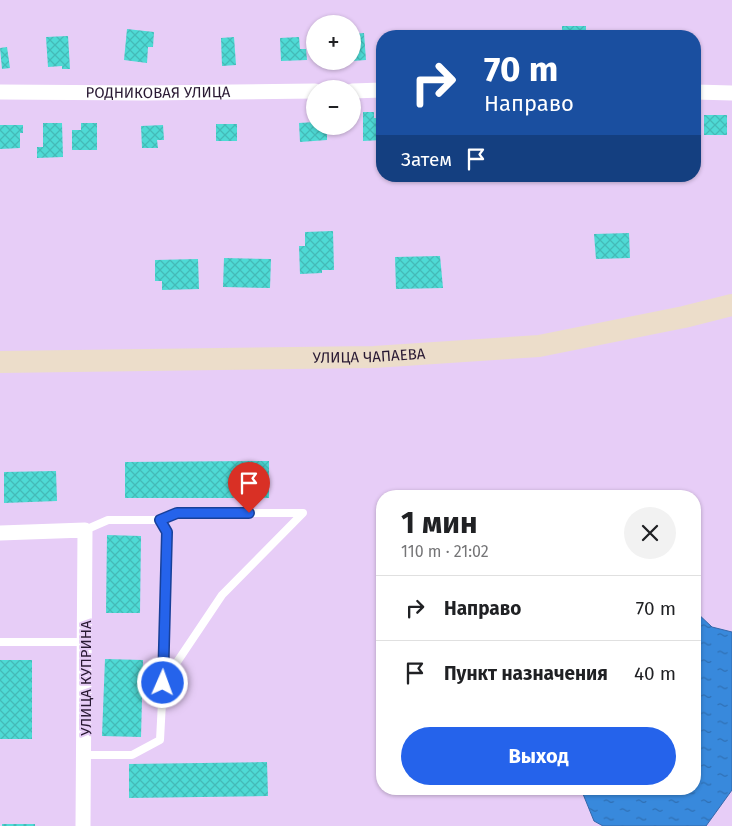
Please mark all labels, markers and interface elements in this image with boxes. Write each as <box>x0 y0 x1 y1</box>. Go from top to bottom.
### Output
map controls <box>306 15 361 135</box>
button: + <box>306 15 361 70</box>
text: 70 m <box>484 48 558 90</box>
icon: right <box>401 50 466 115</box>
button: − <box>306 80 361 135</box>
street label: РОДНИКОВАЯ УЛИЦА <box>86 83 231 102</box>
text: Направо <box>484 90 574 117</box>
icon: arrive <box>462 145 490 173</box>
text: Затем <box>401 148 452 171</box>
street label: УЛИЦА ЧАПАЕВА <box>312 345 426 367</box>
pin <box>228 462 270 513</box>
icon: arrive <box>235 469 263 497</box>
text: 1 мин <box>401 505 478 541</box>
button: close <box>624 507 676 559</box>
text: 110 m · 21:02 <box>401 542 489 561</box>
icon: right <box>401 594 429 622</box>
text: Направо <box>444 597 521 620</box>
text: 70 m <box>636 597 676 620</box>
street label: УЛИЦА КУПРИНА <box>77 620 95 736</box>
position arrow <box>136 656 188 708</box>
icon: arrive <box>401 659 429 687</box>
text: Пункт назначения <box>444 662 608 685</box>
text: 40 m <box>634 662 676 685</box>
button: Выход <box>401 727 676 785</box>

